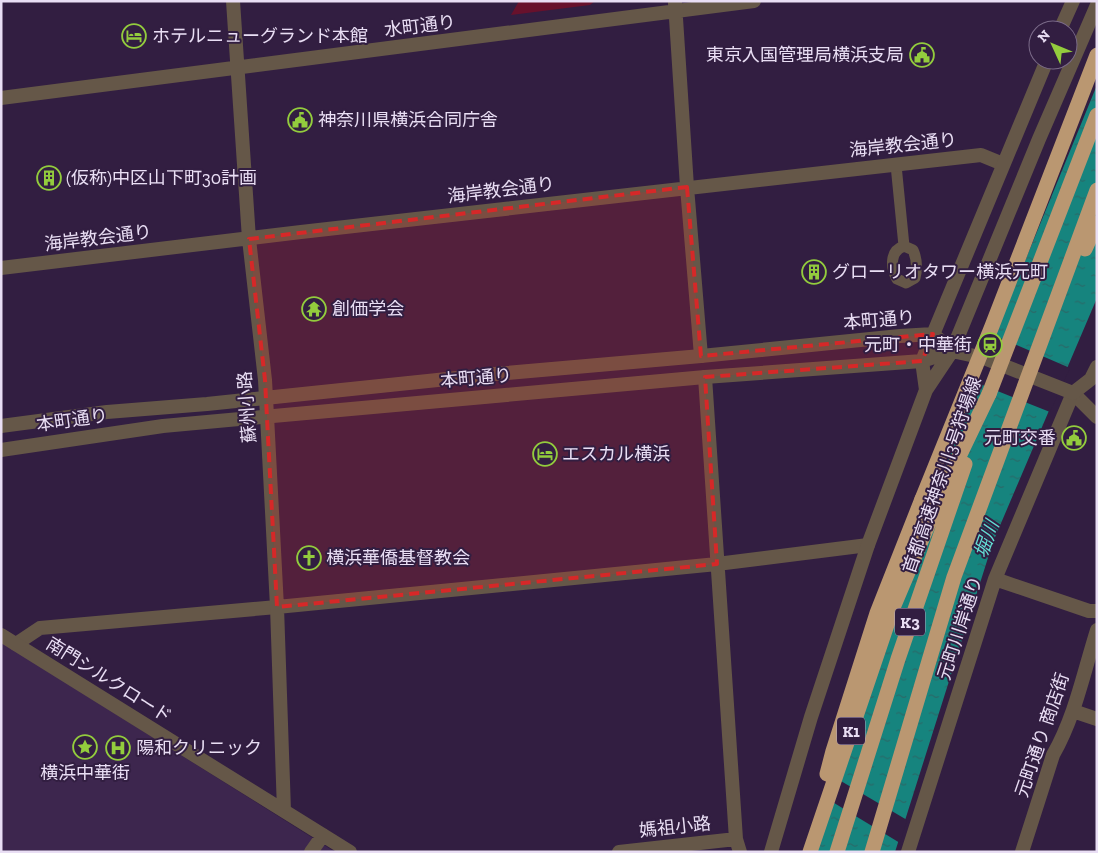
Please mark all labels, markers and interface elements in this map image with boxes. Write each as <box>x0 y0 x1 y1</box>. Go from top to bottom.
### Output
street label: 水町通り <box>383 11 457 41</box>
north arrow <box>1028 20 1078 70</box>
hotel icon: ホテルニューグランド本館 <box>121 23 147 49</box>
place label: ホテルニューグランド本館 <box>152 25 368 47</box>
text: N <box>1034 26 1054 46</box>
public building icon: 東京入国管理局横浜支局 <box>909 42 935 68</box>
place label: 東京入国管理局横浜支局 <box>706 44 904 66</box>
public building icon: 神奈川県横浜合同庁舎 <box>287 107 313 133</box>
place label: 神奈川県横浜合同庁舎 <box>318 109 498 131</box>
street label: 海岸教会通り <box>848 128 958 162</box>
building icon: (仮称)中区山下町30計画 <box>36 165 62 191</box>
place label: (仮称)中区山下町30計画 <box>66 167 257 189</box>
street label: 海岸教会通り <box>446 173 556 207</box>
street label: 海岸教会通り <box>43 221 153 255</box>
building icon: グローリオタワー横浜元町 <box>801 259 827 285</box>
place label: グローリオタワー横浜元町 <box>832 261 1048 283</box>
temple icon: 創価学会 <box>301 296 327 322</box>
place label: 創価学会 <box>332 298 404 320</box>
street label: 本町通り <box>842 306 916 334</box>
station icon: 元町・中華街 <box>977 332 1003 358</box>
place label: 元町・中華街 <box>864 334 972 356</box>
street label: 本町通り <box>439 364 513 392</box>
street label: 蘇州小路 <box>234 370 260 444</box>
street label: 首都高速神奈川3号狩場線 <box>898 374 986 576</box>
street label: 本町通り <box>35 404 109 436</box>
public building icon: 元町交番 <box>1061 425 1087 451</box>
place label: 元町交番 <box>984 427 1056 449</box>
hotel icon: エスカル横浜 <box>532 441 558 467</box>
place label: エスカル横浜 <box>562 443 670 465</box>
water label: 堀川 <box>969 516 1004 561</box>
church icon: 横浜華僑基督教会 <box>296 545 322 571</box>
place label: 横浜華僑基督教会 <box>326 547 470 569</box>
street label: 元町川岸通り <box>933 573 987 683</box>
road number: K3 <box>895 608 925 636</box>
street label: 南門シルクロード <box>42 633 176 727</box>
street label: 元町通り 商店街 <box>1010 670 1074 800</box>
road number: K1 <box>837 718 865 744</box>
place icon: 横浜中華街 <box>72 734 98 760</box>
hospital icon: 陽和クリニック <box>105 735 131 761</box>
place label: 陽和クリニック <box>136 737 262 759</box>
place label: 横浜中華街 <box>40 762 130 784</box>
street label: 媽祖小路 <box>638 812 712 842</box>

